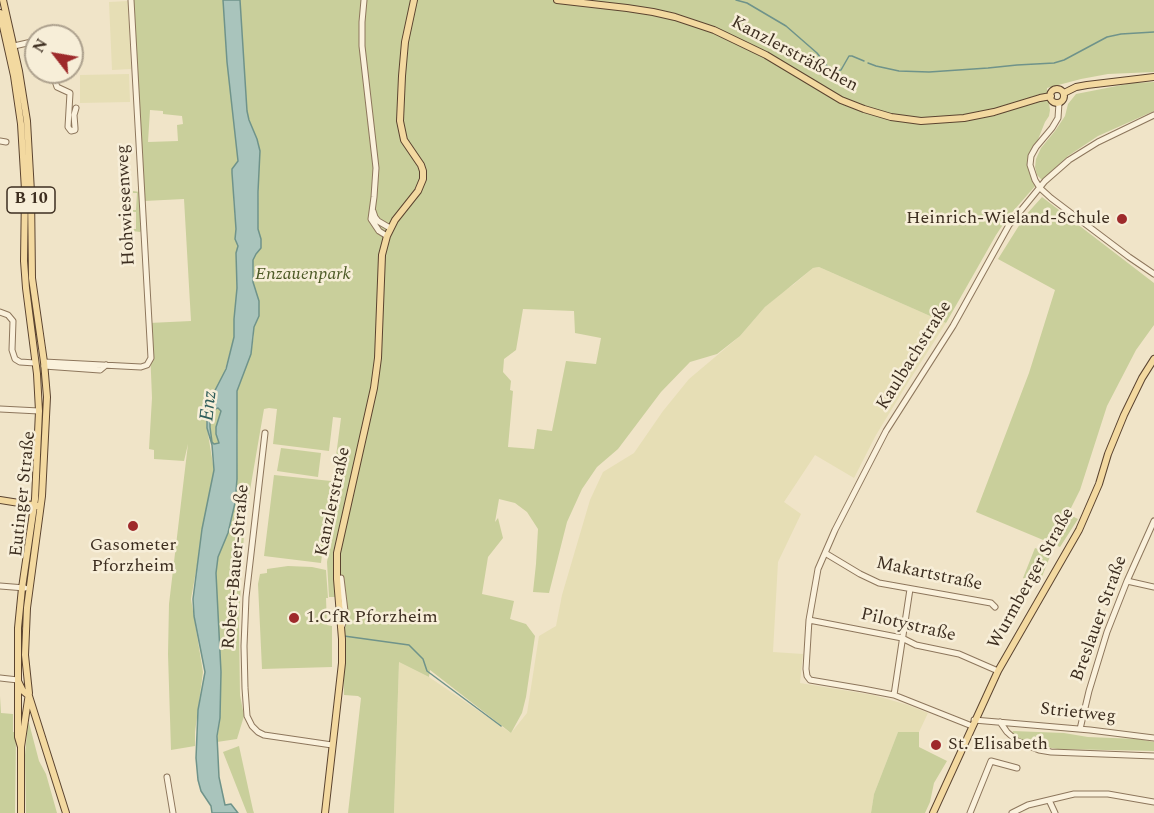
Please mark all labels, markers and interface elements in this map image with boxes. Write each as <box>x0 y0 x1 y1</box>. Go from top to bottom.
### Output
street label: Kanzlersträßchen <box>727 12 861 98</box>
north arrow <box>24 24 84 84</box>
text: N <box>27 34 54 58</box>
street label: Hohwiesenweg <box>113 144 141 266</box>
road number: B 10 <box>7 187 55 213</box>
place label: Heinrich-Wieland-Schule <box>906 208 1110 230</box>
marker: Heinrich-Wieland-Schule <box>1115 212 1129 226</box>
park label: Enzauenpark <box>255 264 351 286</box>
street label: Kaulbachstraße <box>873 297 957 415</box>
water label: Enz <box>196 390 224 422</box>
street label: Eutinger Straße <box>7 430 41 558</box>
street label: Kanzlerstraße <box>312 445 356 559</box>
street label: Robert-Bauer-Straße <box>219 484 255 650</box>
street label: Wurmberger Straße <box>984 505 1080 653</box>
marker: Gasometer Pforzheim <box>126 519 140 533</box>
place label: Gasometer Pforzheim <box>90 535 176 578</box>
street label: Makartstraße <box>874 553 984 597</box>
street label: Breslauer Straße <box>1067 553 1133 685</box>
street label: Pilotystraße <box>858 605 958 647</box>
place label: 1.CfR Pforzheim <box>306 607 438 629</box>
marker: 1.CfR Pforzheim <box>287 611 301 625</box>
street label: Strietweg <box>1039 699 1117 729</box>
place label: St. Elisabeth <box>948 734 1048 756</box>
marker: St. Elisabeth <box>929 738 943 752</box>

